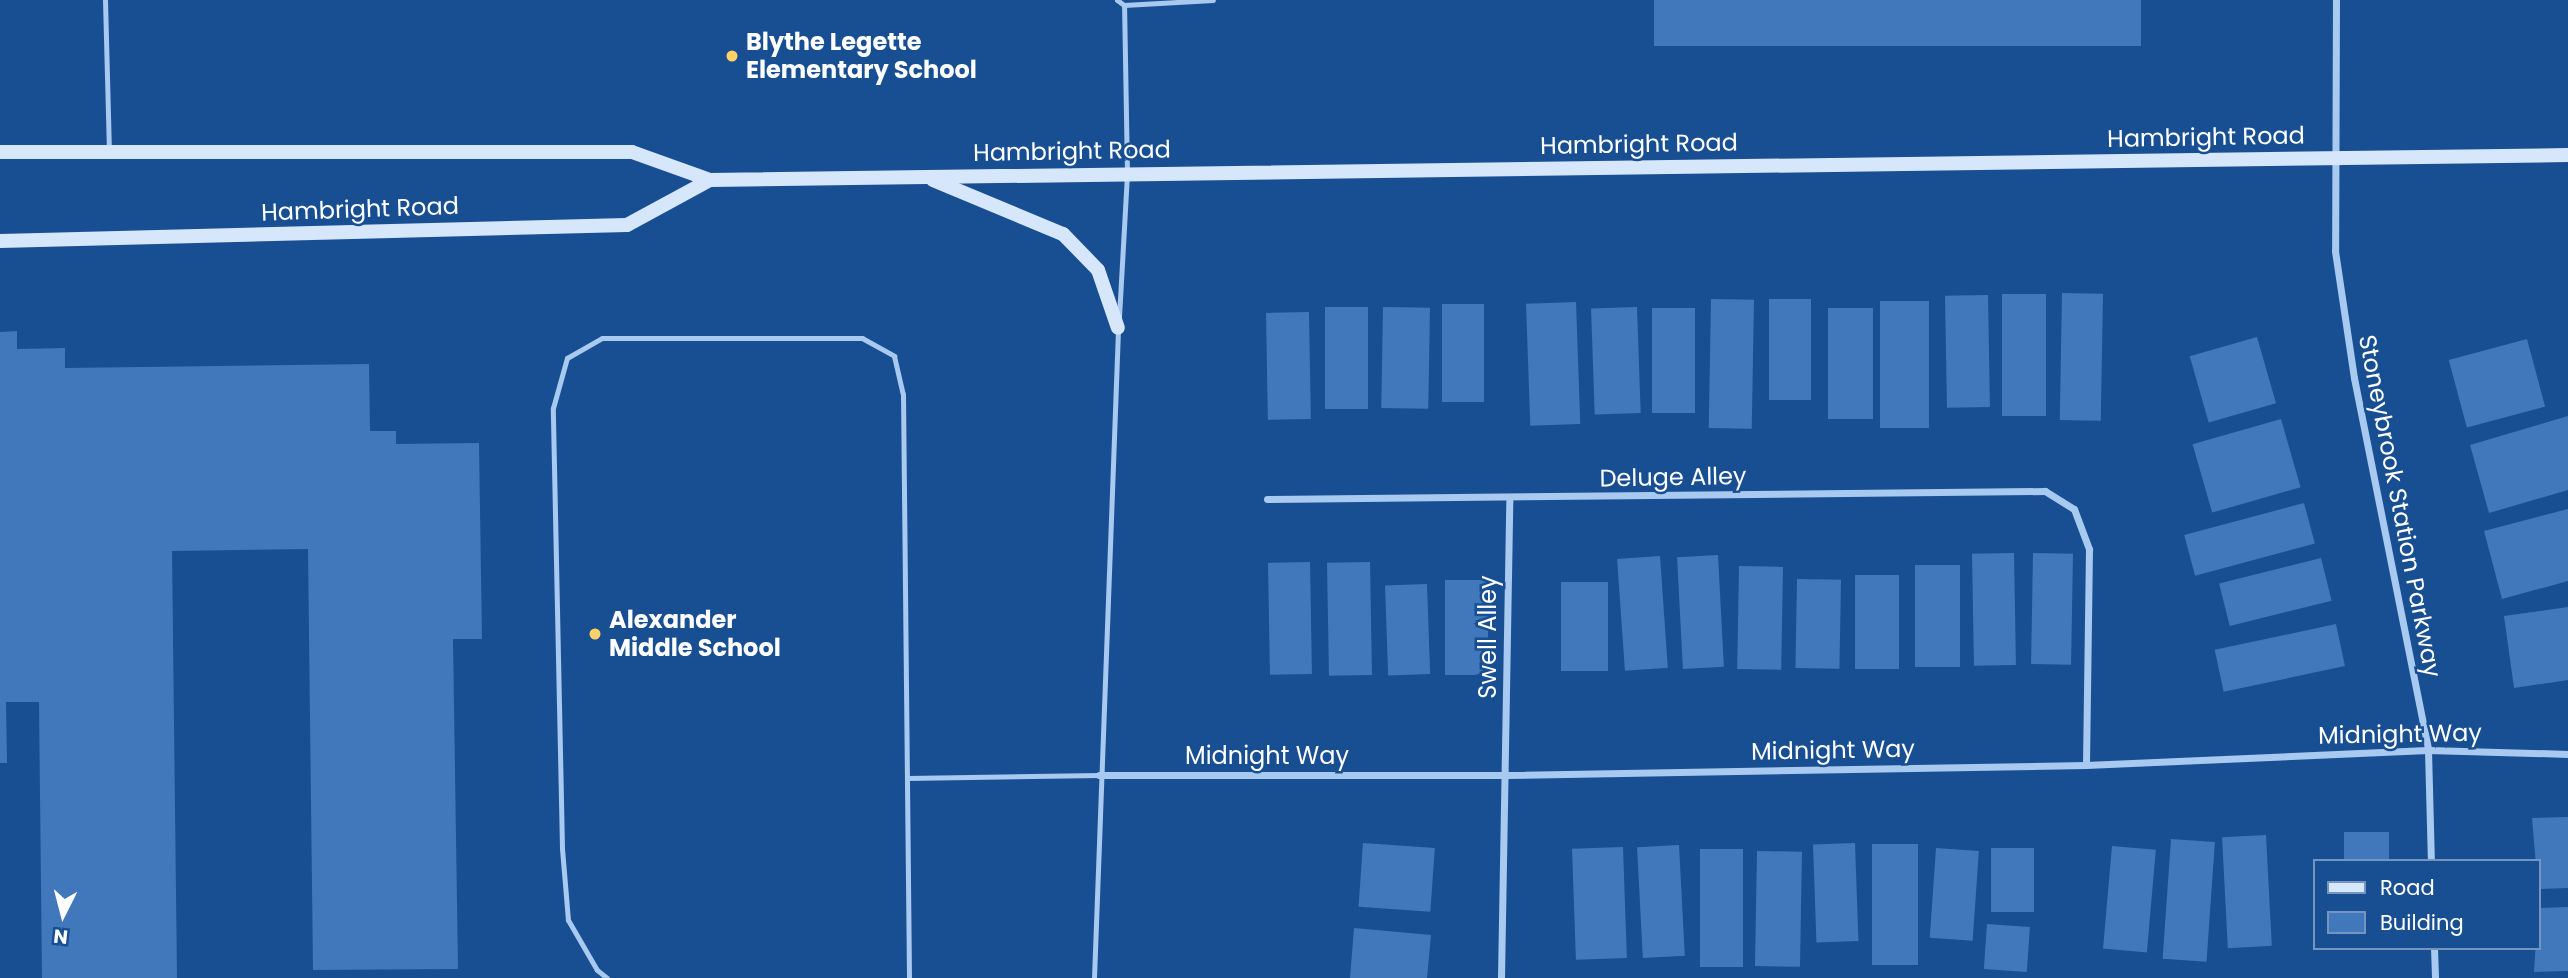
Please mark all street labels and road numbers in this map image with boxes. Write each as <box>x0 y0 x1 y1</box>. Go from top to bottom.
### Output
street label: Hambright Road <box>2107 121 2305 153</box>
street label: Hambright Road <box>1540 128 1738 160</box>
street label: Hambright Road <box>973 135 1171 167</box>
street label: Hambright Road <box>261 191 459 227</box>
street label: Stoneybrook Station Parkway <box>2353 332 2447 680</box>
street label: Deluge Alley <box>1599 461 1747 493</box>
street label: Swell Alley <box>1474 575 1502 699</box>
street label: Midnight Way <box>2318 718 2482 750</box>
street label: Midnight Way <box>1751 734 1915 766</box>
street label: Midnight Way <box>1185 742 1349 770</box>

